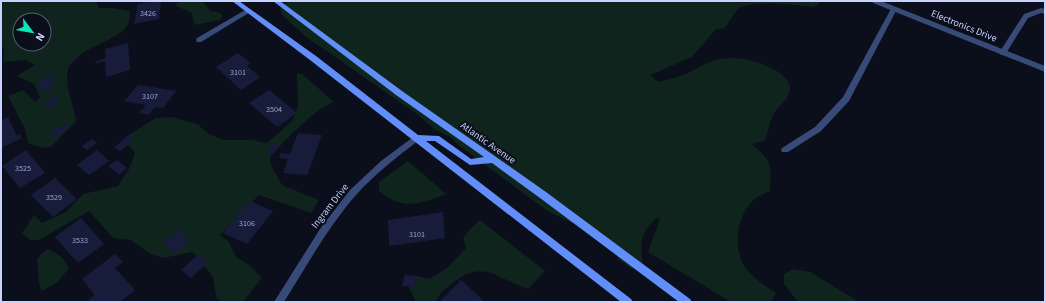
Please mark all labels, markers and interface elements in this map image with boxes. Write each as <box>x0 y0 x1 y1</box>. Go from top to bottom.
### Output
street label: Electronics Drive <box>929 6 999 46</box>
house number: 3426 <box>140 8 156 19</box>
north arrow <box>12 12 52 52</box>
text: N <box>32 30 48 44</box>
house number: 3101 <box>230 67 246 78</box>
house number: 3107 <box>142 91 158 102</box>
house number: 3504 <box>266 104 282 115</box>
street label: Atlantic Avenue <box>457 119 519 167</box>
house number: 3525 <box>15 163 31 174</box>
street label: Ingram Drive <box>308 181 352 231</box>
house number: 3529 <box>46 192 62 203</box>
house number: 3106 <box>239 218 255 229</box>
house number: 3101 <box>409 229 425 240</box>
house number: 3533 <box>72 235 88 246</box>

